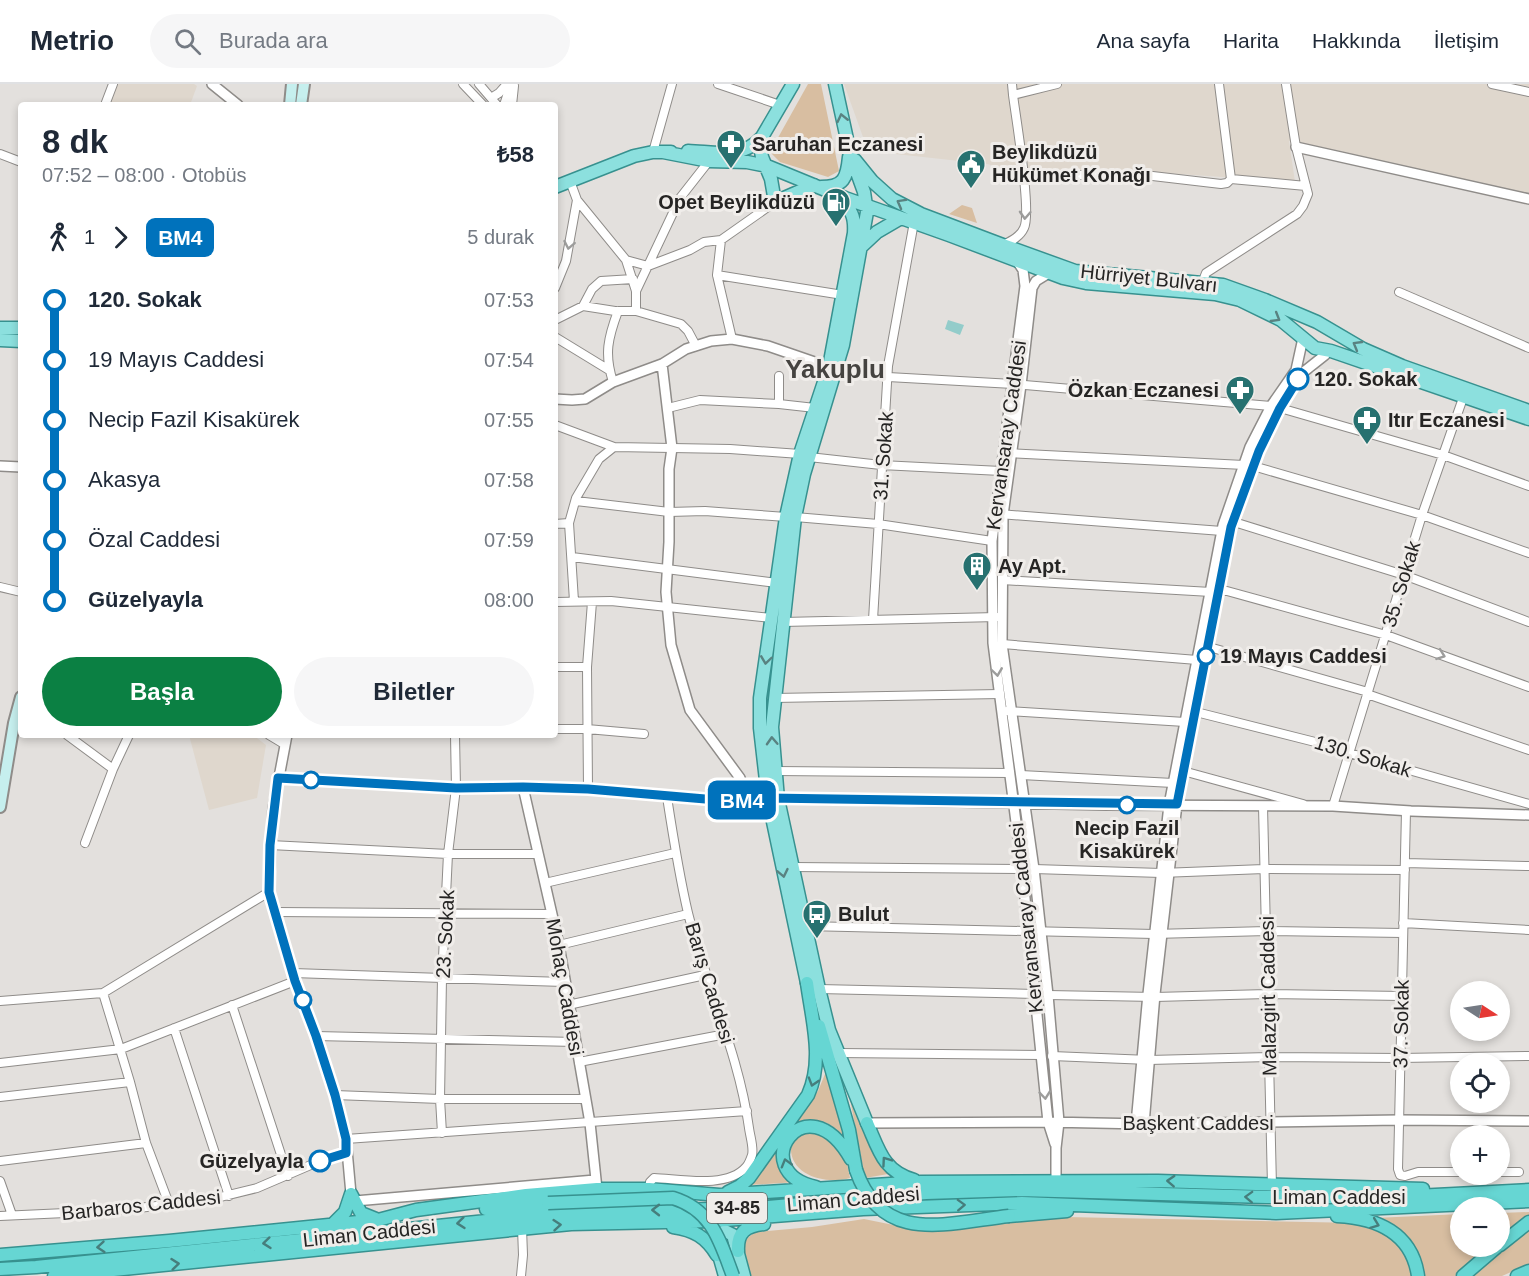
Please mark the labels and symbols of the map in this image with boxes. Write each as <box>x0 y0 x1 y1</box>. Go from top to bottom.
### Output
one-way arrow <box>836 114 849 124</box>
pharmacy icon: Saruhan Eczanesi <box>715 128 747 170</box>
place label: Saruhan Eczanesi <box>752 133 923 155</box>
place label: Beylikdüzü Hükümet Konağı <box>992 141 1151 186</box>
public building icon: Beylikdüzü Hükümet Konağı <box>955 148 987 190</box>
fuel station icon: Opet Beylikdüzü <box>820 186 852 228</box>
place label: Opet Beylikdüzü <box>658 191 815 213</box>
one-way arrow <box>896 199 907 210</box>
one-way arrow <box>1019 211 1032 220</box>
one-way arrow <box>563 240 576 250</box>
street label: Hürriyet Bulvarı <box>1079 260 1219 296</box>
one-way arrow <box>1270 310 1280 322</box>
street label: Kervansaray Caddesi <box>982 339 1030 531</box>
one-way arrow <box>1353 341 1363 353</box>
district label: Yakuplu <box>785 354 885 384</box>
marker: 120. Sokak <box>1287 368 1309 390</box>
place label: 120. Sokak <box>1314 368 1418 390</box>
pharmacy icon: Özkan Eczanesi <box>1224 374 1256 416</box>
place label: Özkan Eczanesi <box>1068 379 1219 401</box>
pharmacy icon: Itır Eczanesi <box>1351 404 1383 446</box>
place label: Itır Eczanesi <box>1388 409 1505 431</box>
street label: 31. Sokak <box>869 410 897 501</box>
street label: 35. Sokak <box>1377 537 1425 630</box>
building icon: Ay Apt. <box>961 550 993 592</box>
place label: Ay Apt. <box>998 555 1067 577</box>
place label: 19 Mayıs Caddesi <box>1220 645 1387 667</box>
marker: 19 Mayıs Caddesi <box>1197 647 1215 665</box>
one-way arrow <box>1435 647 1446 660</box>
one-way arrow <box>760 655 772 664</box>
one-way arrow <box>990 667 1003 676</box>
street label: 130. Sokak <box>1312 731 1415 781</box>
one-way arrow <box>766 736 779 745</box>
unlabelled marker <box>302 771 320 789</box>
line badge: BM4 <box>708 780 777 820</box>
marker: Necip Fazil Kisakürek <box>1118 796 1136 814</box>
place label: Necip Fazil Kisakürek <box>1075 817 1179 862</box>
street label: Kervansaray Caddesi <box>1005 822 1047 1014</box>
one-way arrow <box>776 868 789 878</box>
street label: 23. Sokak <box>432 888 458 979</box>
bus stop icon: Bulut <box>801 898 833 940</box>
place label: Bulut <box>838 903 889 925</box>
street label: Malazgirt Caddesi <box>1256 916 1280 1076</box>
street label: Mohaç Caddesi <box>542 917 588 1057</box>
street label: Barış Caddesi <box>681 920 739 1046</box>
street label: 37. Sokak <box>1389 978 1413 1069</box>
north arrow <box>1450 981 1510 1041</box>
unlabelled marker <box>294 991 312 1009</box>
one-way arrow <box>808 1076 820 1087</box>
one-way arrow <box>1038 1090 1051 1099</box>
street label: Başkent Caddesi <box>1122 1112 1274 1134</box>
place label: Güzelyayla <box>199 1150 305 1172</box>
marker: Güzelyayla <box>309 1150 331 1172</box>
one-way arrow <box>882 1157 893 1168</box>
one-way arrow <box>780 1158 793 1168</box>
one-way arrow <box>1167 1175 1176 1188</box>
street label: Liman Caddesi <box>786 1182 920 1216</box>
street label: Barbaros Caddesi <box>60 1186 222 1224</box>
street label: Liman Caddesi <box>1272 1186 1406 1208</box>
one-way arrow <box>1244 1190 1253 1203</box>
road number: 34-85 <box>707 1193 767 1223</box>
one-way arrow <box>957 1199 966 1212</box>
one-way arrow <box>651 1203 660 1216</box>
street label: Liman Caddesi <box>302 1215 436 1251</box>
one-way arrow <box>457 1216 466 1229</box>
one-way arrow <box>1370 1216 1380 1229</box>
one-way arrow <box>552 1219 561 1232</box>
one-way arrow <box>263 1236 272 1249</box>
one-way arrow <box>96 1240 105 1253</box>
one-way arrow <box>170 1258 179 1271</box>

